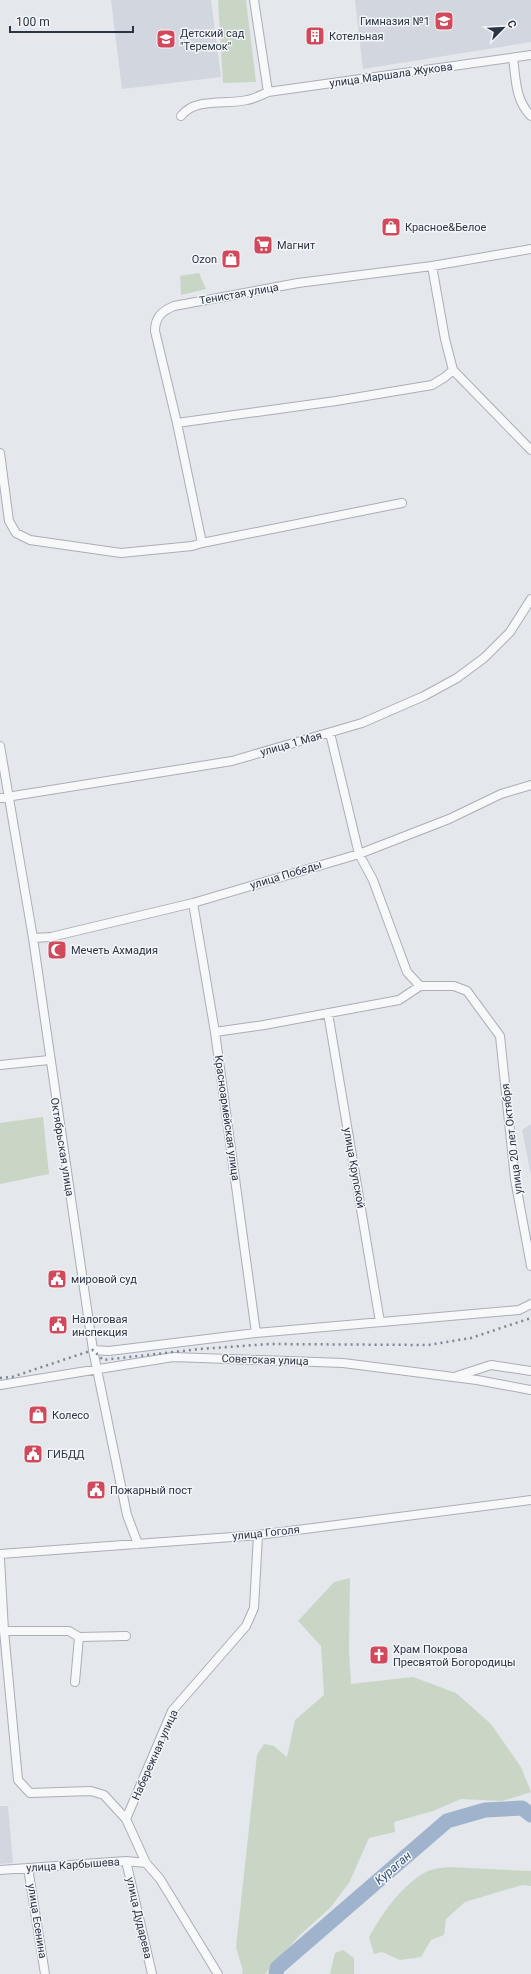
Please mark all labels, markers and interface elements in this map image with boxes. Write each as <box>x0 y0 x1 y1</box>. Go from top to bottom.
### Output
scale bar <box>10 8 133 34</box>
north arrow <box>483 8 523 48</box>
school or university icon: Гимназия №1 <box>433 10 455 32</box>
text: 100 m <box>16 15 50 29</box>
place label: Гимназия №1 <box>360 15 430 28</box>
text: С <box>504 18 519 30</box>
building icon: Котельная <box>304 25 326 47</box>
place label: Детский сад "Теремок" <box>180 27 245 53</box>
school or university icon: Детский сад "Теремок" <box>155 28 177 50</box>
place label: Котельная <box>329 30 383 43</box>
street label: улица Маршала Жукова <box>329 60 453 90</box>
shop icon: Красное&Белое <box>380 216 402 238</box>
place label: Красное&Белое <box>405 221 487 234</box>
supermarket icon: Магнит <box>252 234 274 256</box>
place label: Магнит <box>277 239 316 252</box>
shop icon: Ozon <box>220 248 242 270</box>
place label: Ozon <box>192 253 217 266</box>
street label: Тенистая улица <box>198 281 280 307</box>
street label: улица 1 Мая <box>259 729 323 759</box>
street label: улица Победы <box>249 858 323 892</box>
mosque icon: Мечеть Ахмадия <box>46 939 68 961</box>
place label: Мечеть Ахмадия <box>71 944 158 957</box>
street label: Красноармейская улица <box>212 1054 242 1182</box>
street label: улица 20 лет Октября <box>499 1083 525 1195</box>
street label: Октябрьская улица <box>48 1097 76 1197</box>
street label: улица Крупской <box>340 1127 368 1209</box>
public building icon: мировой суд <box>46 1268 68 1290</box>
place label: мировой суд <box>71 1273 137 1286</box>
place label: Налоговая инспекция <box>72 1313 128 1339</box>
public building icon: Налоговая инспекция <box>47 1314 69 1336</box>
street label: Советская улица <box>221 1352 309 1368</box>
shop icon: Колесо <box>27 1404 49 1426</box>
place label: Колесо <box>52 1409 89 1422</box>
public building icon: ГИБДД <box>22 1443 44 1465</box>
place label: ГИБДД <box>47 1448 85 1461</box>
public building icon: Пожарный пост <box>85 1479 107 1501</box>
place label: Пожарный пост <box>110 1484 193 1497</box>
street label: улица Гоголя <box>232 1523 300 1543</box>
place label: Храм Покрова Пресвятой Богородицы <box>393 1643 515 1669</box>
church icon: Храм Покрова Пресвятой Богородицы <box>368 1644 390 1666</box>
street label: Набережная улица <box>129 1708 181 1802</box>
water label: Кураган <box>372 1848 414 1888</box>
street label: улица Карбышева <box>26 1855 120 1875</box>
street label: улица Дударева <box>123 1876 155 1960</box>
street label: улица Есенина <box>25 1883 49 1959</box>

